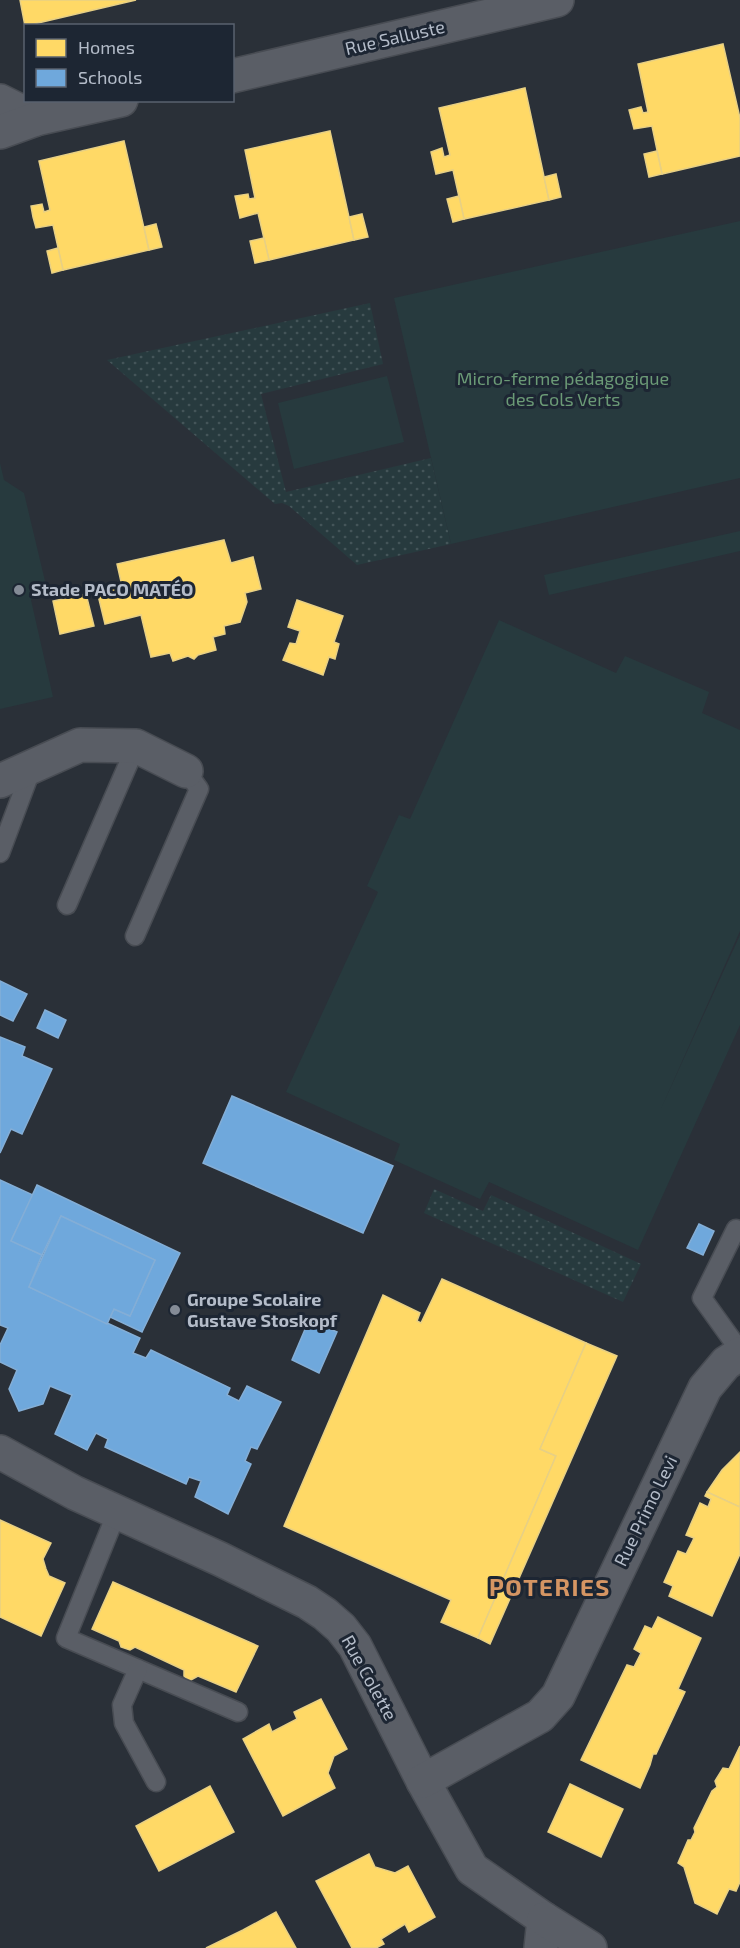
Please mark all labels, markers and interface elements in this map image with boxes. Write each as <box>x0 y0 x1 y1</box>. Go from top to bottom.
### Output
street label: Rue Salluste <box>343 15 447 59</box>
legend <box>24 24 234 102</box>
text: Homes <box>78 36 135 58</box>
text: Schools <box>78 66 142 88</box>
park label: Micro-ferme pédagogique des Cols Verts <box>457 367 669 410</box>
place label: Stade PACO MATÉO <box>31 578 193 600</box>
marker: Stade PACO MATÉO <box>12 583 26 597</box>
place label: Groupe Scolaire Gustave Stoskopf <box>187 1288 338 1331</box>
marker: Groupe Scolaire Gustave Stoskopf <box>168 1303 182 1317</box>
street label: Rue Primo Levi <box>609 1452 681 1569</box>
district label: POTERIES <box>489 1572 611 1601</box>
street label: Rue Colette <box>337 1631 402 1724</box>

